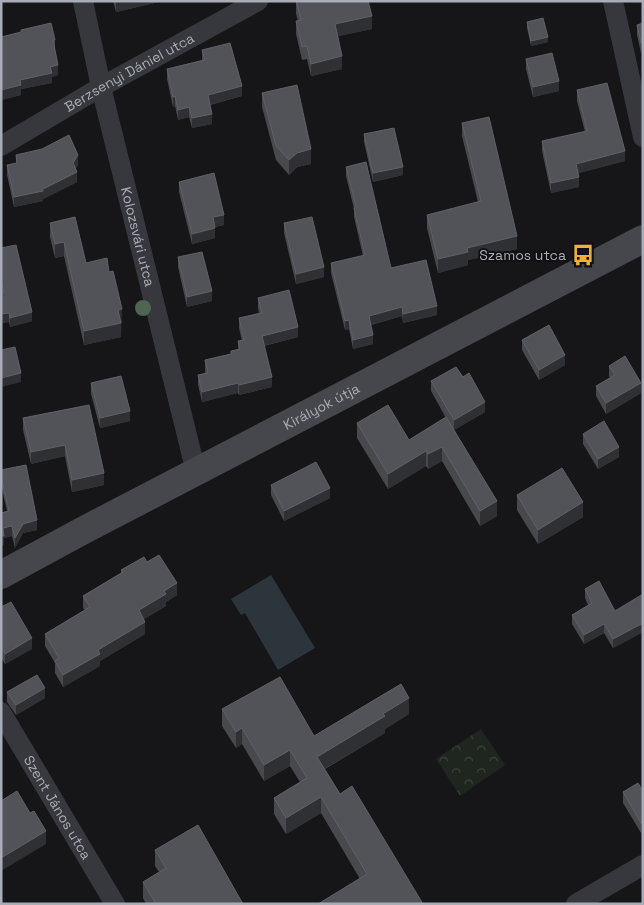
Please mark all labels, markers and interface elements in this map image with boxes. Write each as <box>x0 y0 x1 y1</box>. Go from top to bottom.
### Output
street label: Berzsenyi Dániel utca <box>61 29 197 116</box>
street label: Kolozsvári utca <box>117 185 159 288</box>
bus stop icon: Szamos utca <box>570 242 596 268</box>
place label: Szamos utca <box>479 246 566 264</box>
street label: Királyok útja <box>280 379 363 434</box>
street label: Szent János utca <box>20 752 95 863</box>

